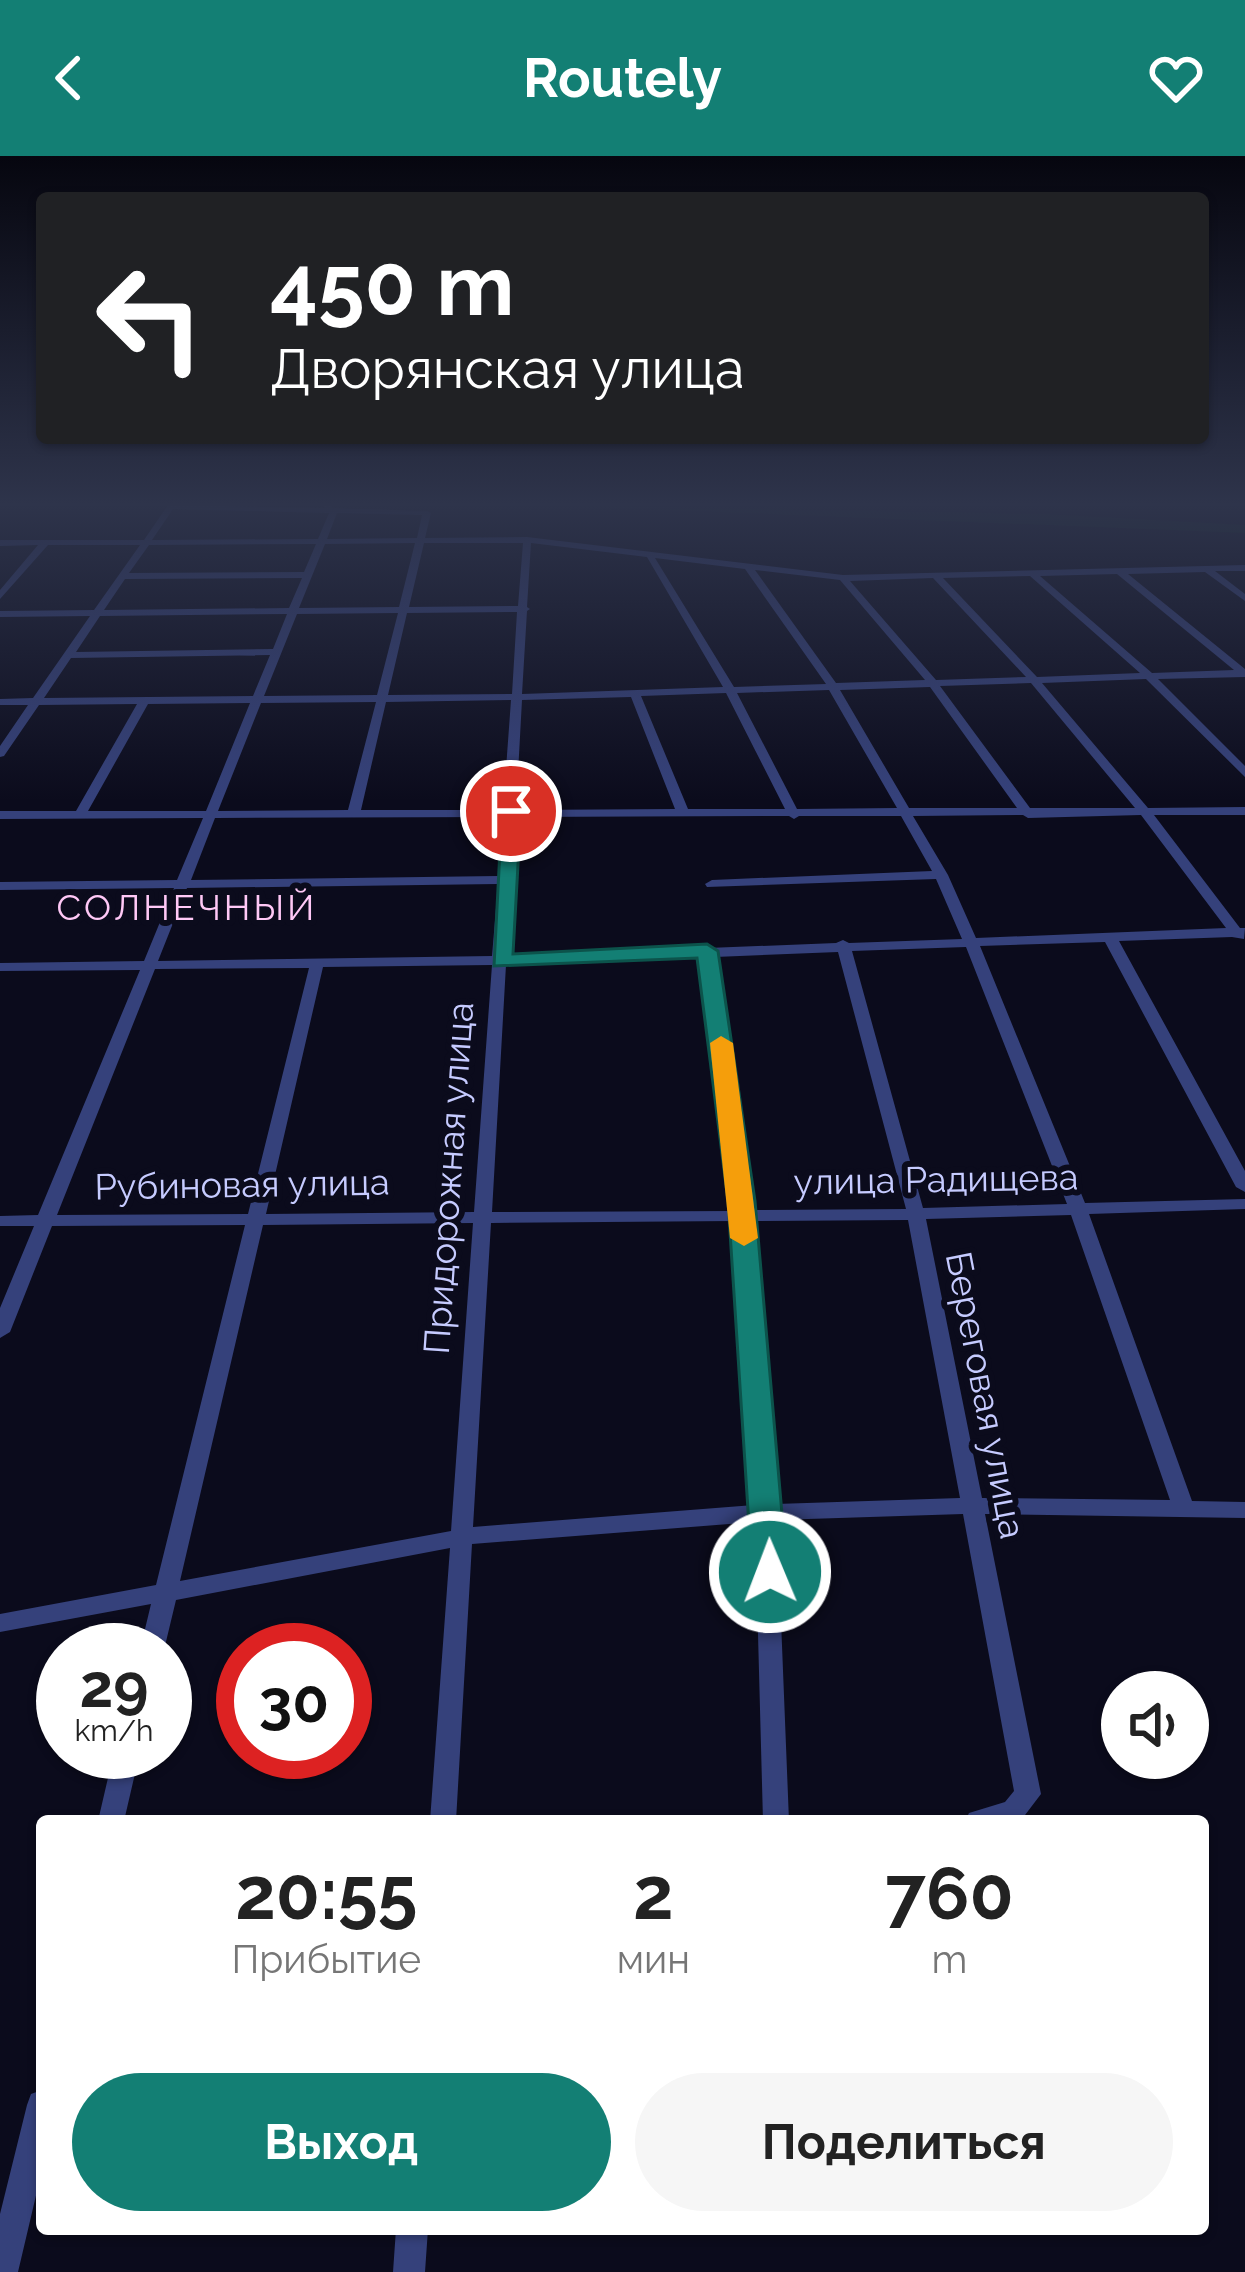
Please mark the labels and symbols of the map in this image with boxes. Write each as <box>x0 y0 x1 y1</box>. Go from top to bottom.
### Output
pin <box>460 760 562 862</box>
district label: СОЛНЕЧНЫЙ <box>57 886 317 928</box>
street label: Придорожная улица <box>415 1000 481 1356</box>
street label: улица Радищева <box>793 1156 1079 1202</box>
street label: Рубиновая улица <box>94 1160 390 1208</box>
street label: Береговая улица <box>938 1248 1034 1542</box>
position arrow <box>707 1509 833 1635</box>
speed limit sign: 30 <box>216 1623 372 1779</box>

